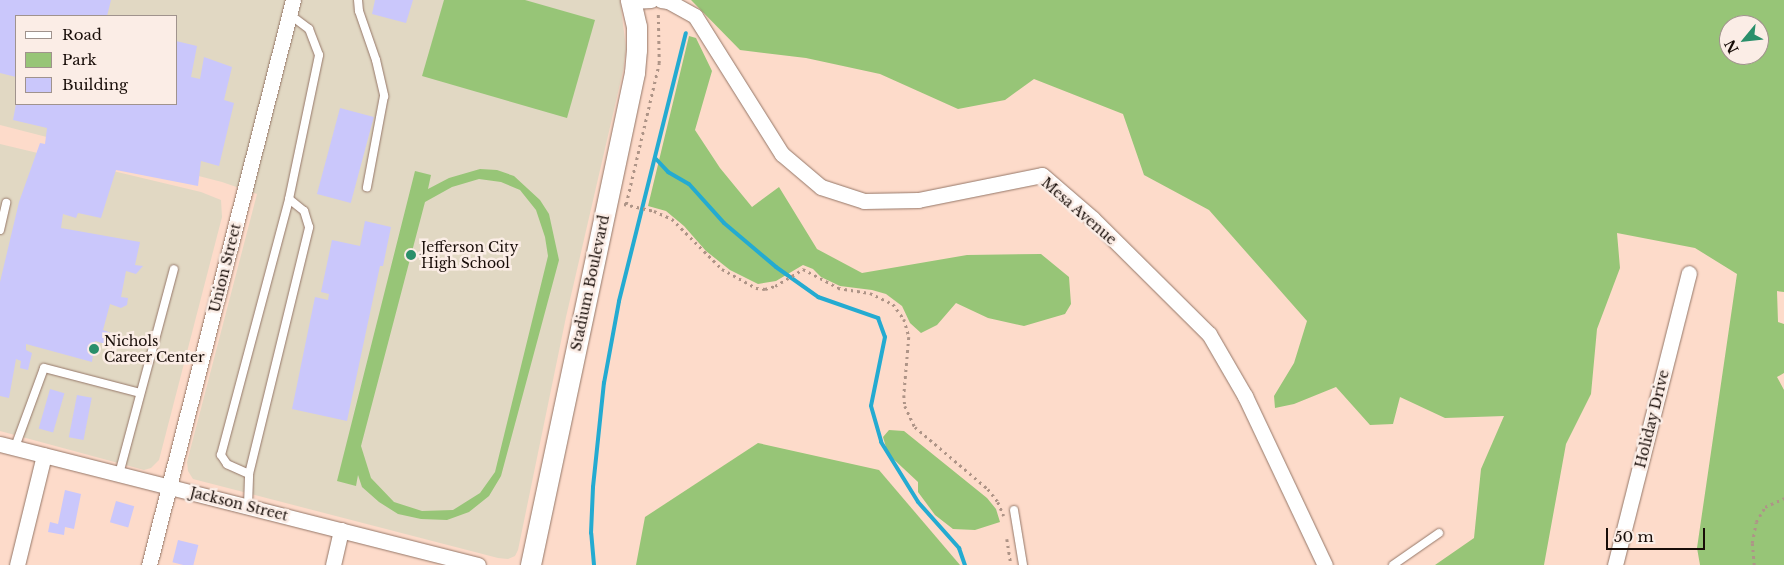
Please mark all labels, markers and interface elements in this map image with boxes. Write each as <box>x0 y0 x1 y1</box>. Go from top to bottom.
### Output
legend <box>15 15 178 105</box>
north arrow <box>1719 15 1769 65</box>
text: Road <box>62 25 102 44</box>
text: N <box>1721 37 1743 57</box>
text: Park <box>62 50 97 69</box>
text: Building <box>62 75 128 94</box>
street label: Mesa Avenue <box>1038 174 1120 248</box>
street label: Stadium Boulevard <box>567 214 613 352</box>
street label: Union Street <box>206 222 244 314</box>
place label: Jefferson City High School <box>421 239 518 272</box>
marker: Jefferson City High School <box>405 249 417 261</box>
place label: Nichols Career Center <box>104 333 205 366</box>
marker: Nichols Career Center <box>88 343 100 355</box>
street label: Holiday Drive <box>1632 368 1672 470</box>
street label: Jackson Street <box>188 484 290 524</box>
scale bar <box>1609 518 1708 550</box>
text: 50 m <box>1614 527 1654 546</box>

